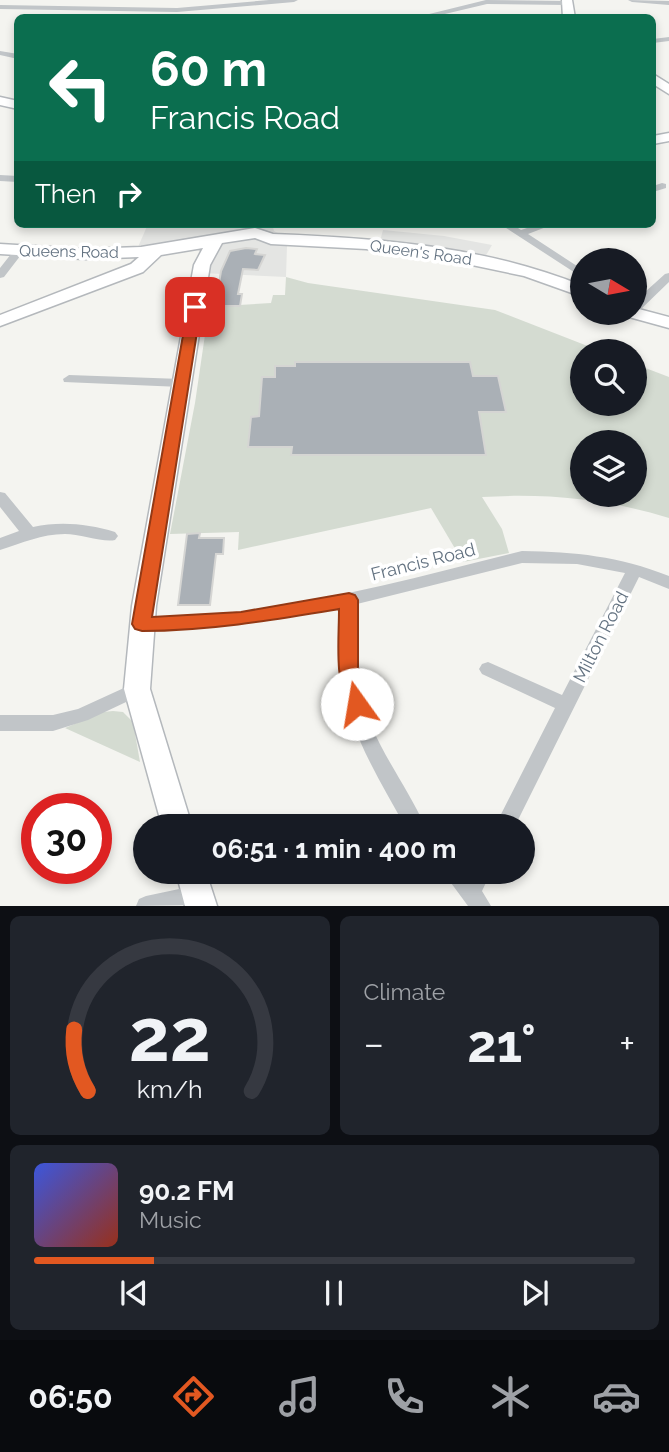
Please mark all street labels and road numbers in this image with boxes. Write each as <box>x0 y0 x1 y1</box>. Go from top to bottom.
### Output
street label: Queen's Road <box>369 236 473 269</box>
street label: Queens Road <box>19 241 119 262</box>
street label: Francis Road <box>369 538 477 585</box>
street label: Milton Road <box>569 588 632 686</box>

